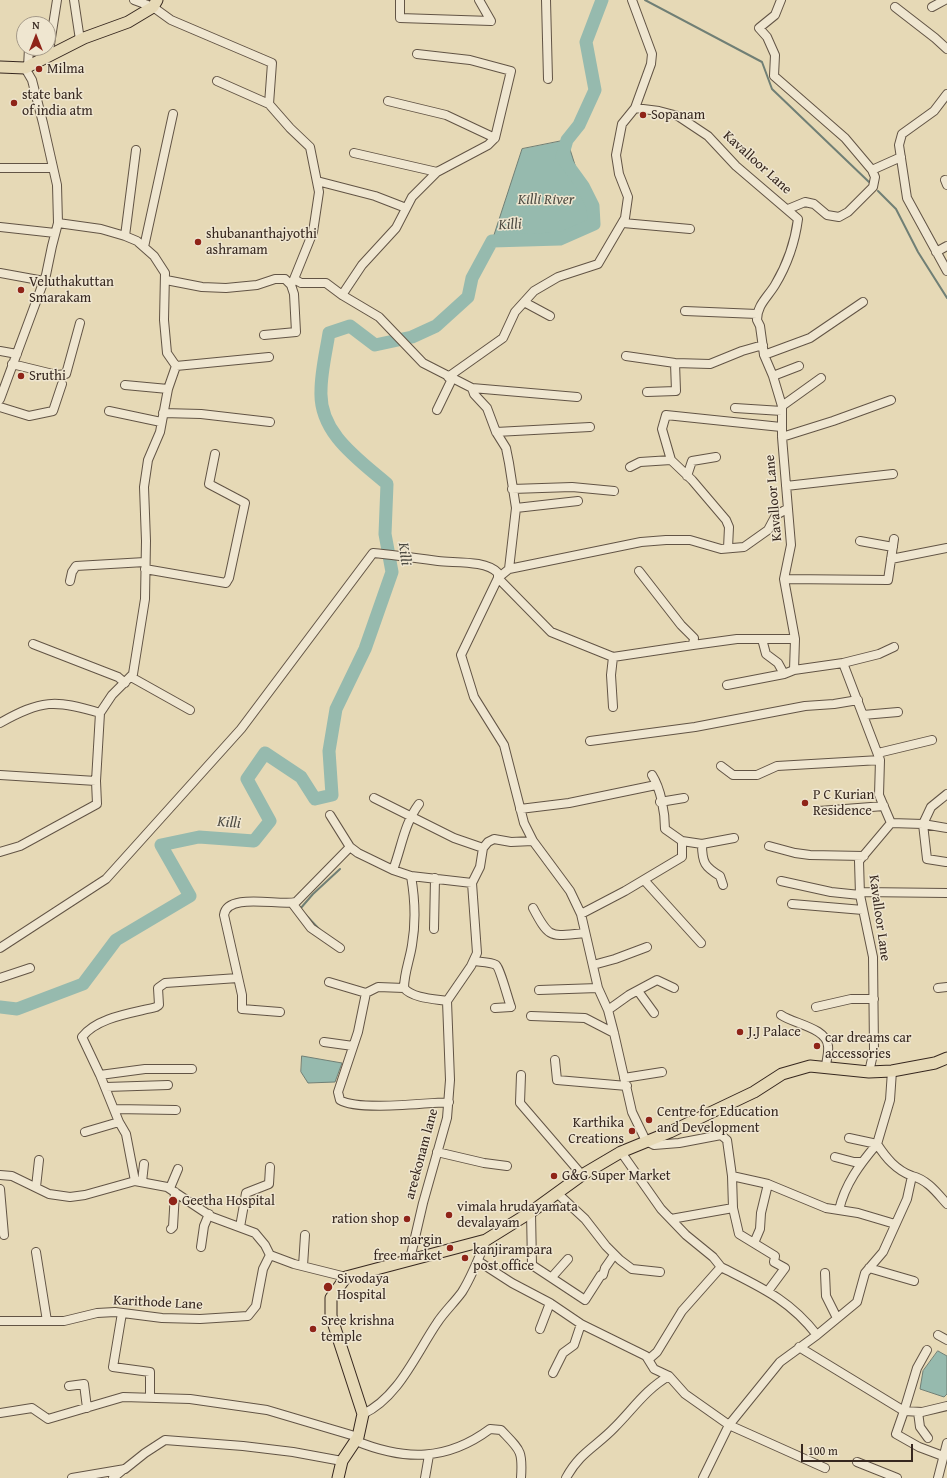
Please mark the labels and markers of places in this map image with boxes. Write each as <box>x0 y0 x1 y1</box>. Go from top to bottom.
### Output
place label: Milma <box>47 61 84 77</box>
marker: Milma <box>34 64 44 74</box>
place label: state bank of india atm <box>22 87 93 120</box>
marker: state bank of india atm <box>9 98 19 108</box>
place label: Sopanam <box>651 107 705 123</box>
marker: Sopanam <box>638 110 648 120</box>
place label: shubananthajyothi ashramam <box>206 226 317 258</box>
marker: shubananthajyothi ashramam <box>193 237 203 247</box>
place label: Veluthakuttan Smarakam <box>29 274 114 306</box>
marker: Veluthakuttan Smarakam <box>16 285 26 295</box>
place label: Sruthi <box>29 368 66 384</box>
marker: Sruthi <box>16 371 26 381</box>
place label: P C Kurian Residence <box>813 787 874 820</box>
marker: P C Kurian Residence <box>800 798 810 808</box>
place label: J.J Palace <box>748 1024 801 1040</box>
marker: J.J Palace <box>735 1027 745 1037</box>
place label: car dreams car accessories <box>825 1030 912 1062</box>
marker: car dreams car accessories <box>812 1041 822 1051</box>
place label: Centre for Education and Development <box>657 1104 779 1136</box>
place label: Karthika Creations <box>568 1115 624 1148</box>
marker: Centre for Education and Development <box>644 1115 654 1125</box>
marker: Karthika Creations <box>627 1126 637 1136</box>
place label: G&G Super Market <box>562 1168 671 1184</box>
marker: G&G Super Market <box>549 1171 559 1181</box>
place label: Geetha Hospital <box>182 1193 275 1209</box>
marker: Geetha Hospital <box>167 1195 179 1207</box>
place label: vimala hrudayamata devalayam <box>457 1199 578 1232</box>
marker: vimala hrudayamata devalayam <box>444 1210 454 1220</box>
place label: ration shop <box>332 1211 399 1227</box>
marker: ration shop <box>402 1214 412 1224</box>
place label: margin free market <box>374 1232 442 1264</box>
place label: kanjirampara post office <box>473 1242 552 1274</box>
marker: margin free market <box>445 1243 455 1253</box>
marker: kanjirampara post office <box>460 1253 470 1263</box>
place label: Sivodaya Hospital <box>337 1271 389 1304</box>
marker: Sivodaya Hospital <box>322 1281 334 1293</box>
place label: Sree krishna temple <box>321 1313 394 1346</box>
marker: Sree krishna temple <box>308 1324 318 1334</box>

